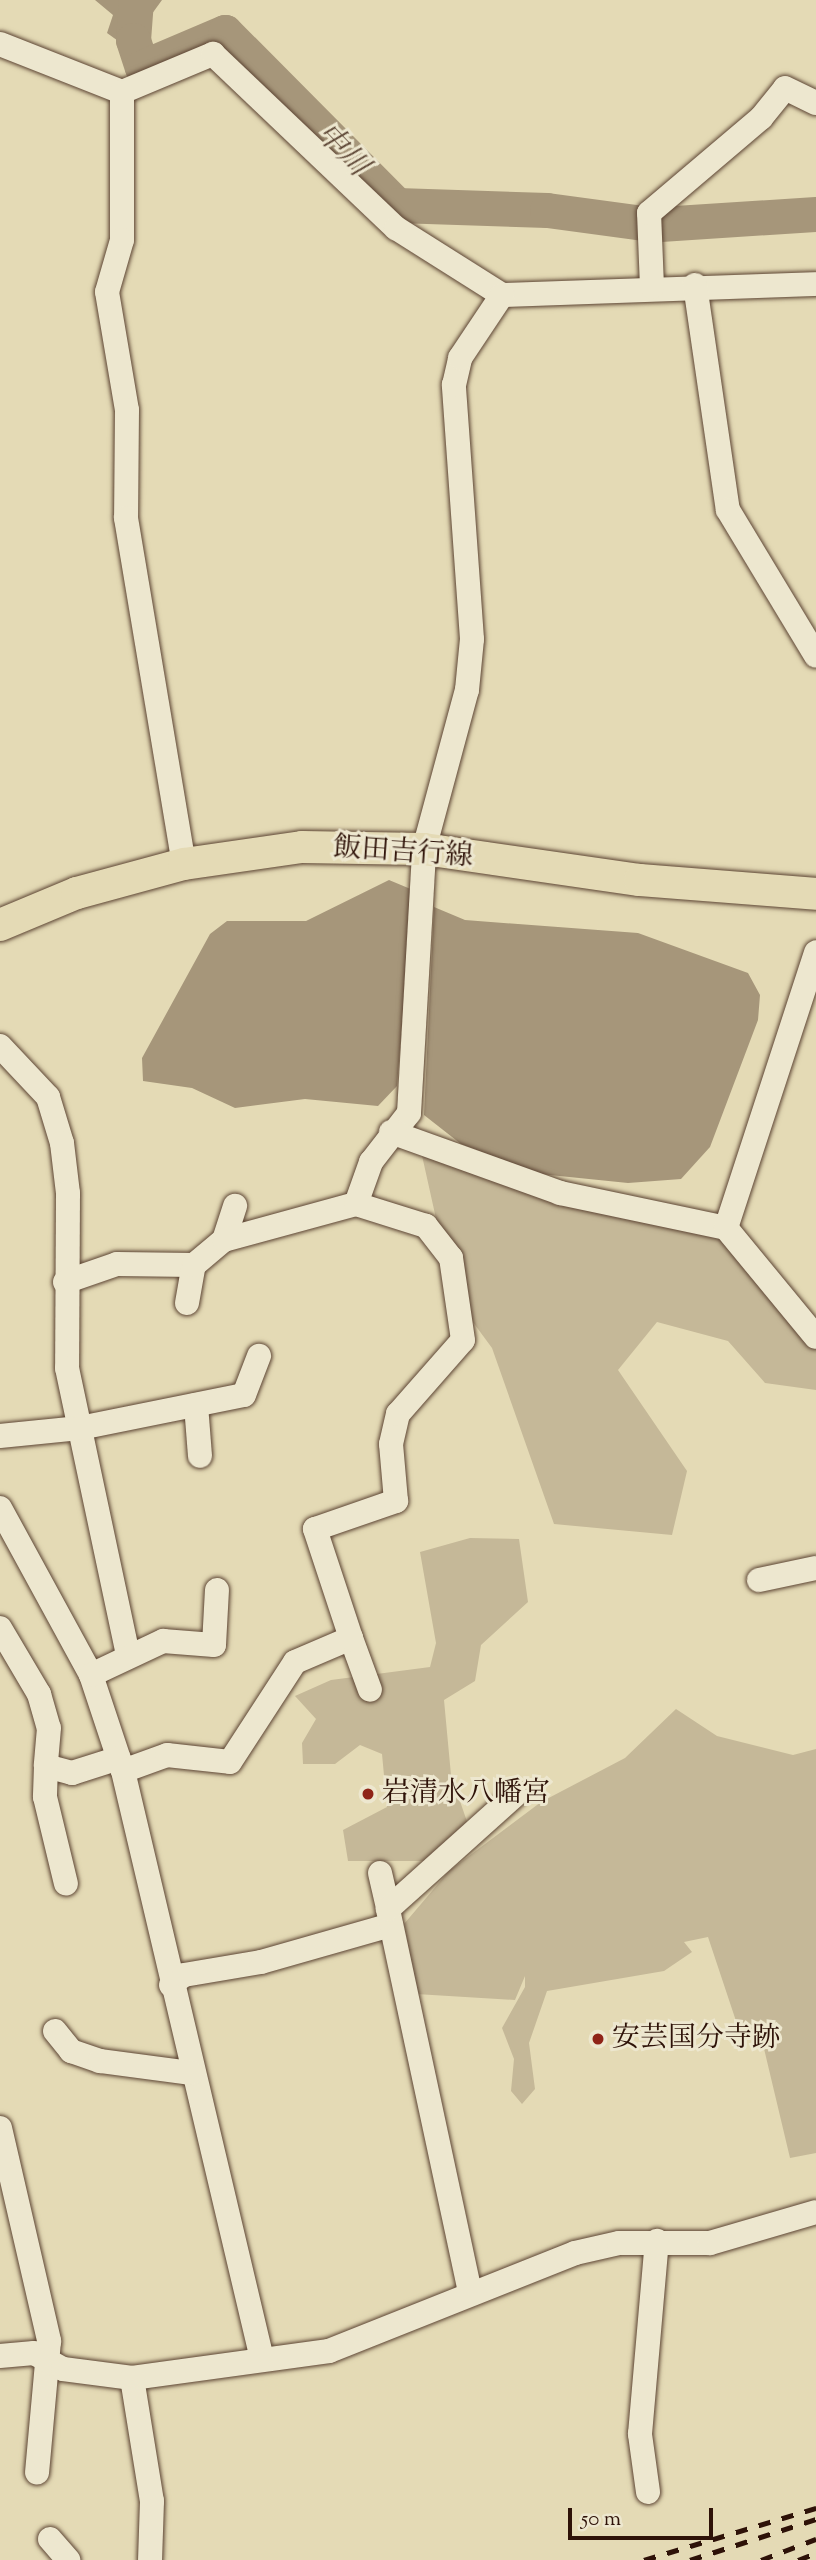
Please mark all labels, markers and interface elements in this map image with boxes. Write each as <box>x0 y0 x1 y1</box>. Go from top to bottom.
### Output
water label: 中川 <box>307 117 375 185</box>
street label: 飯田吉行線 <box>332 831 474 875</box>
place label: 岩清水八幡宮 <box>382 1777 550 1811</box>
marker: 岩清水八幡宮 <box>360 1786 376 1802</box>
place label: 安芸国分寺跡 <box>612 2022 780 2056</box>
marker: 安芸国分寺跡 <box>590 2031 606 2047</box>
scale bar <box>571 2494 716 2538</box>
text: 50 m <box>581 2505 621 2535</box>

